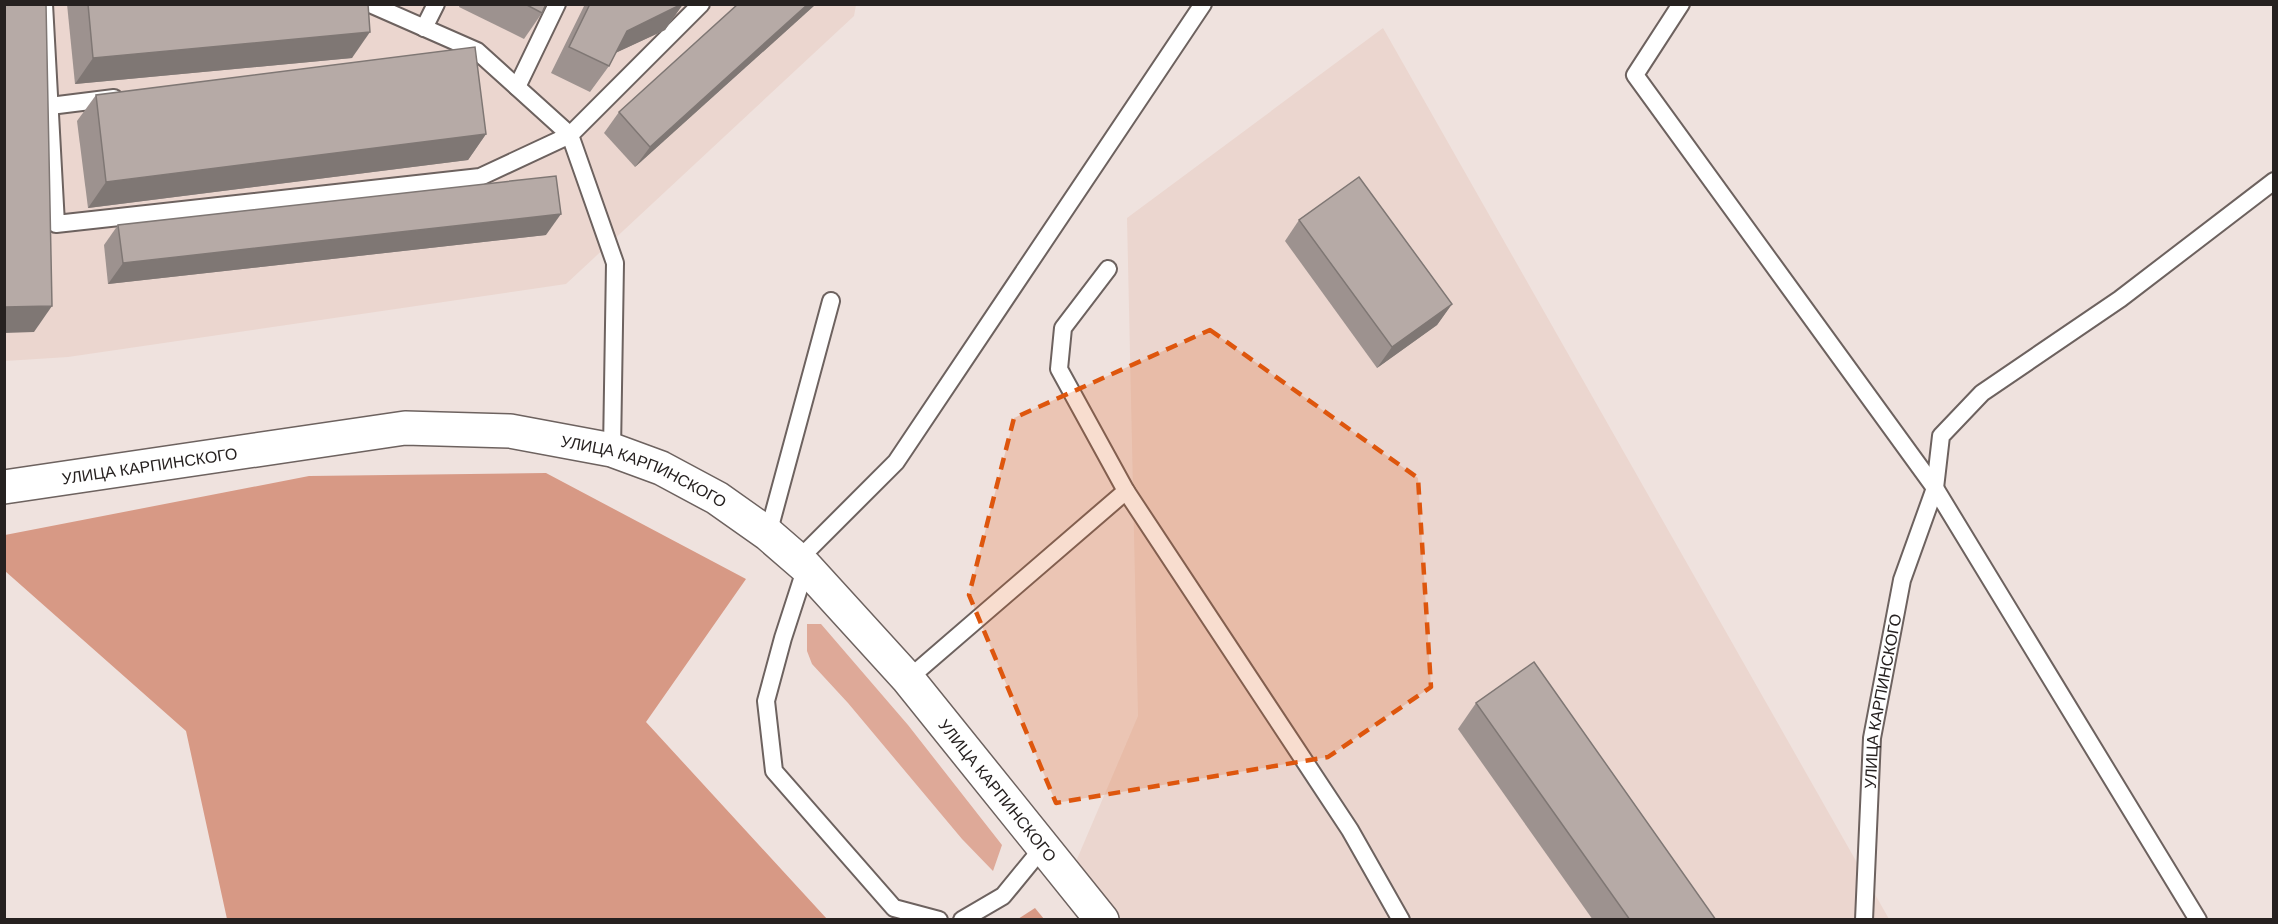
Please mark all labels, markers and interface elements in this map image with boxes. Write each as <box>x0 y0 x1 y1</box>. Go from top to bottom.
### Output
street label: УЛИЦА КАРПИНСКОГО <box>560 432 730 511</box>
street label: УЛИЦА КАРПИНСКОГО <box>61 444 238 487</box>
street label: УЛИЦА КАРПИНСКОГО <box>1861 612 1904 789</box>
street label: УЛИЦА КАРПИНСКОГО <box>935 716 1060 865</box>

